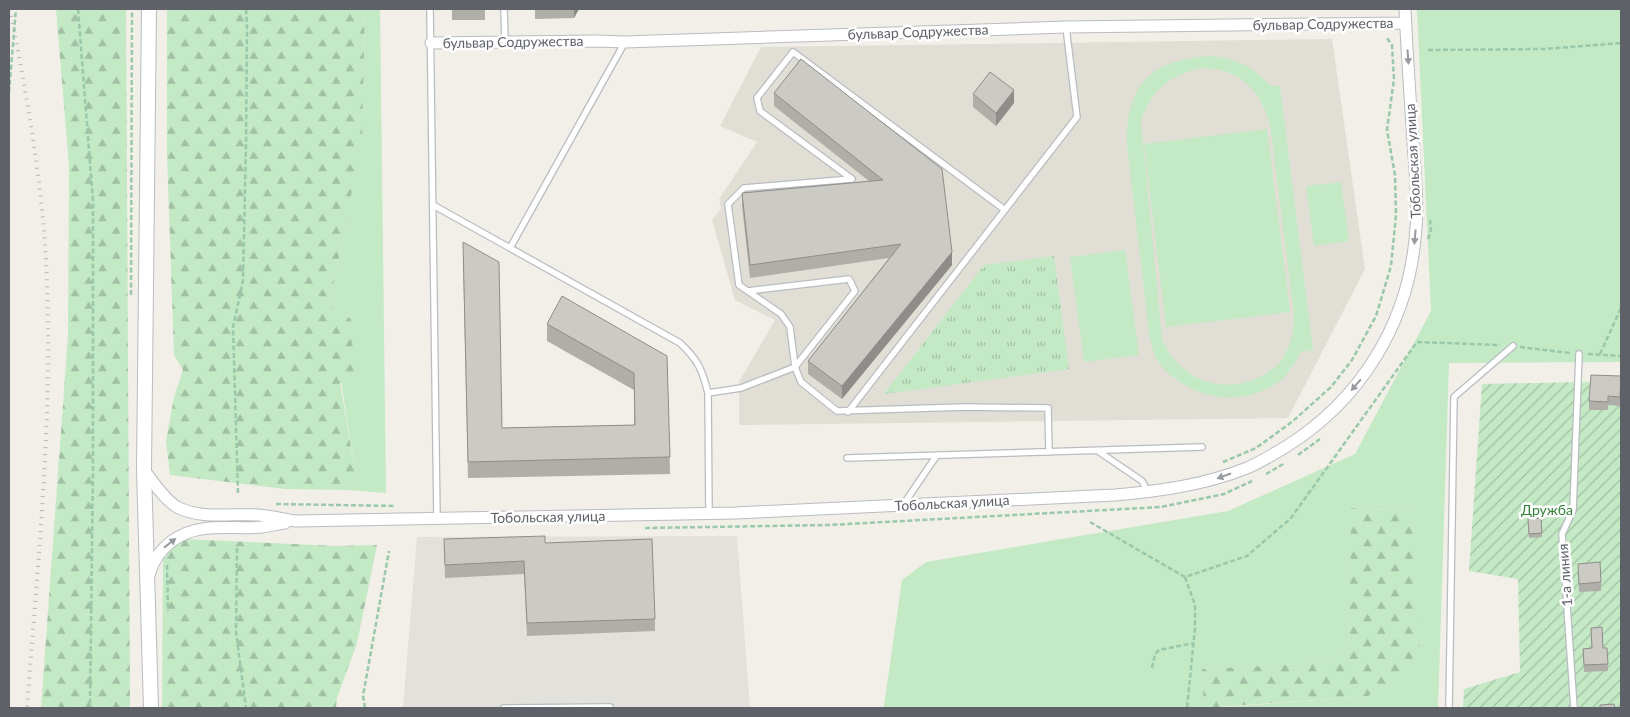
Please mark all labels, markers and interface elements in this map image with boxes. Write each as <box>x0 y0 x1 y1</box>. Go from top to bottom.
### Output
street label: бульвар Содружества <box>1252 14 1394 33</box>
street label: бульвар Содружества <box>847 21 989 42</box>
street label: бульвар Содружества <box>442 32 584 51</box>
one-way arrow <box>1404 50 1412 66</box>
street label: Тобольская улица <box>1401 103 1424 219</box>
one-way arrow <box>1411 229 1419 245</box>
one-way arrow <box>1350 379 1361 392</box>
one-way arrow <box>1216 473 1231 480</box>
street label: Тобольская улица <box>894 491 1010 514</box>
park label: Дружба <box>1521 501 1573 518</box>
street label: Тобольская улица <box>490 507 606 526</box>
one-way arrow <box>163 538 176 548</box>
street label: 1-а линия <box>1554 543 1575 607</box>

